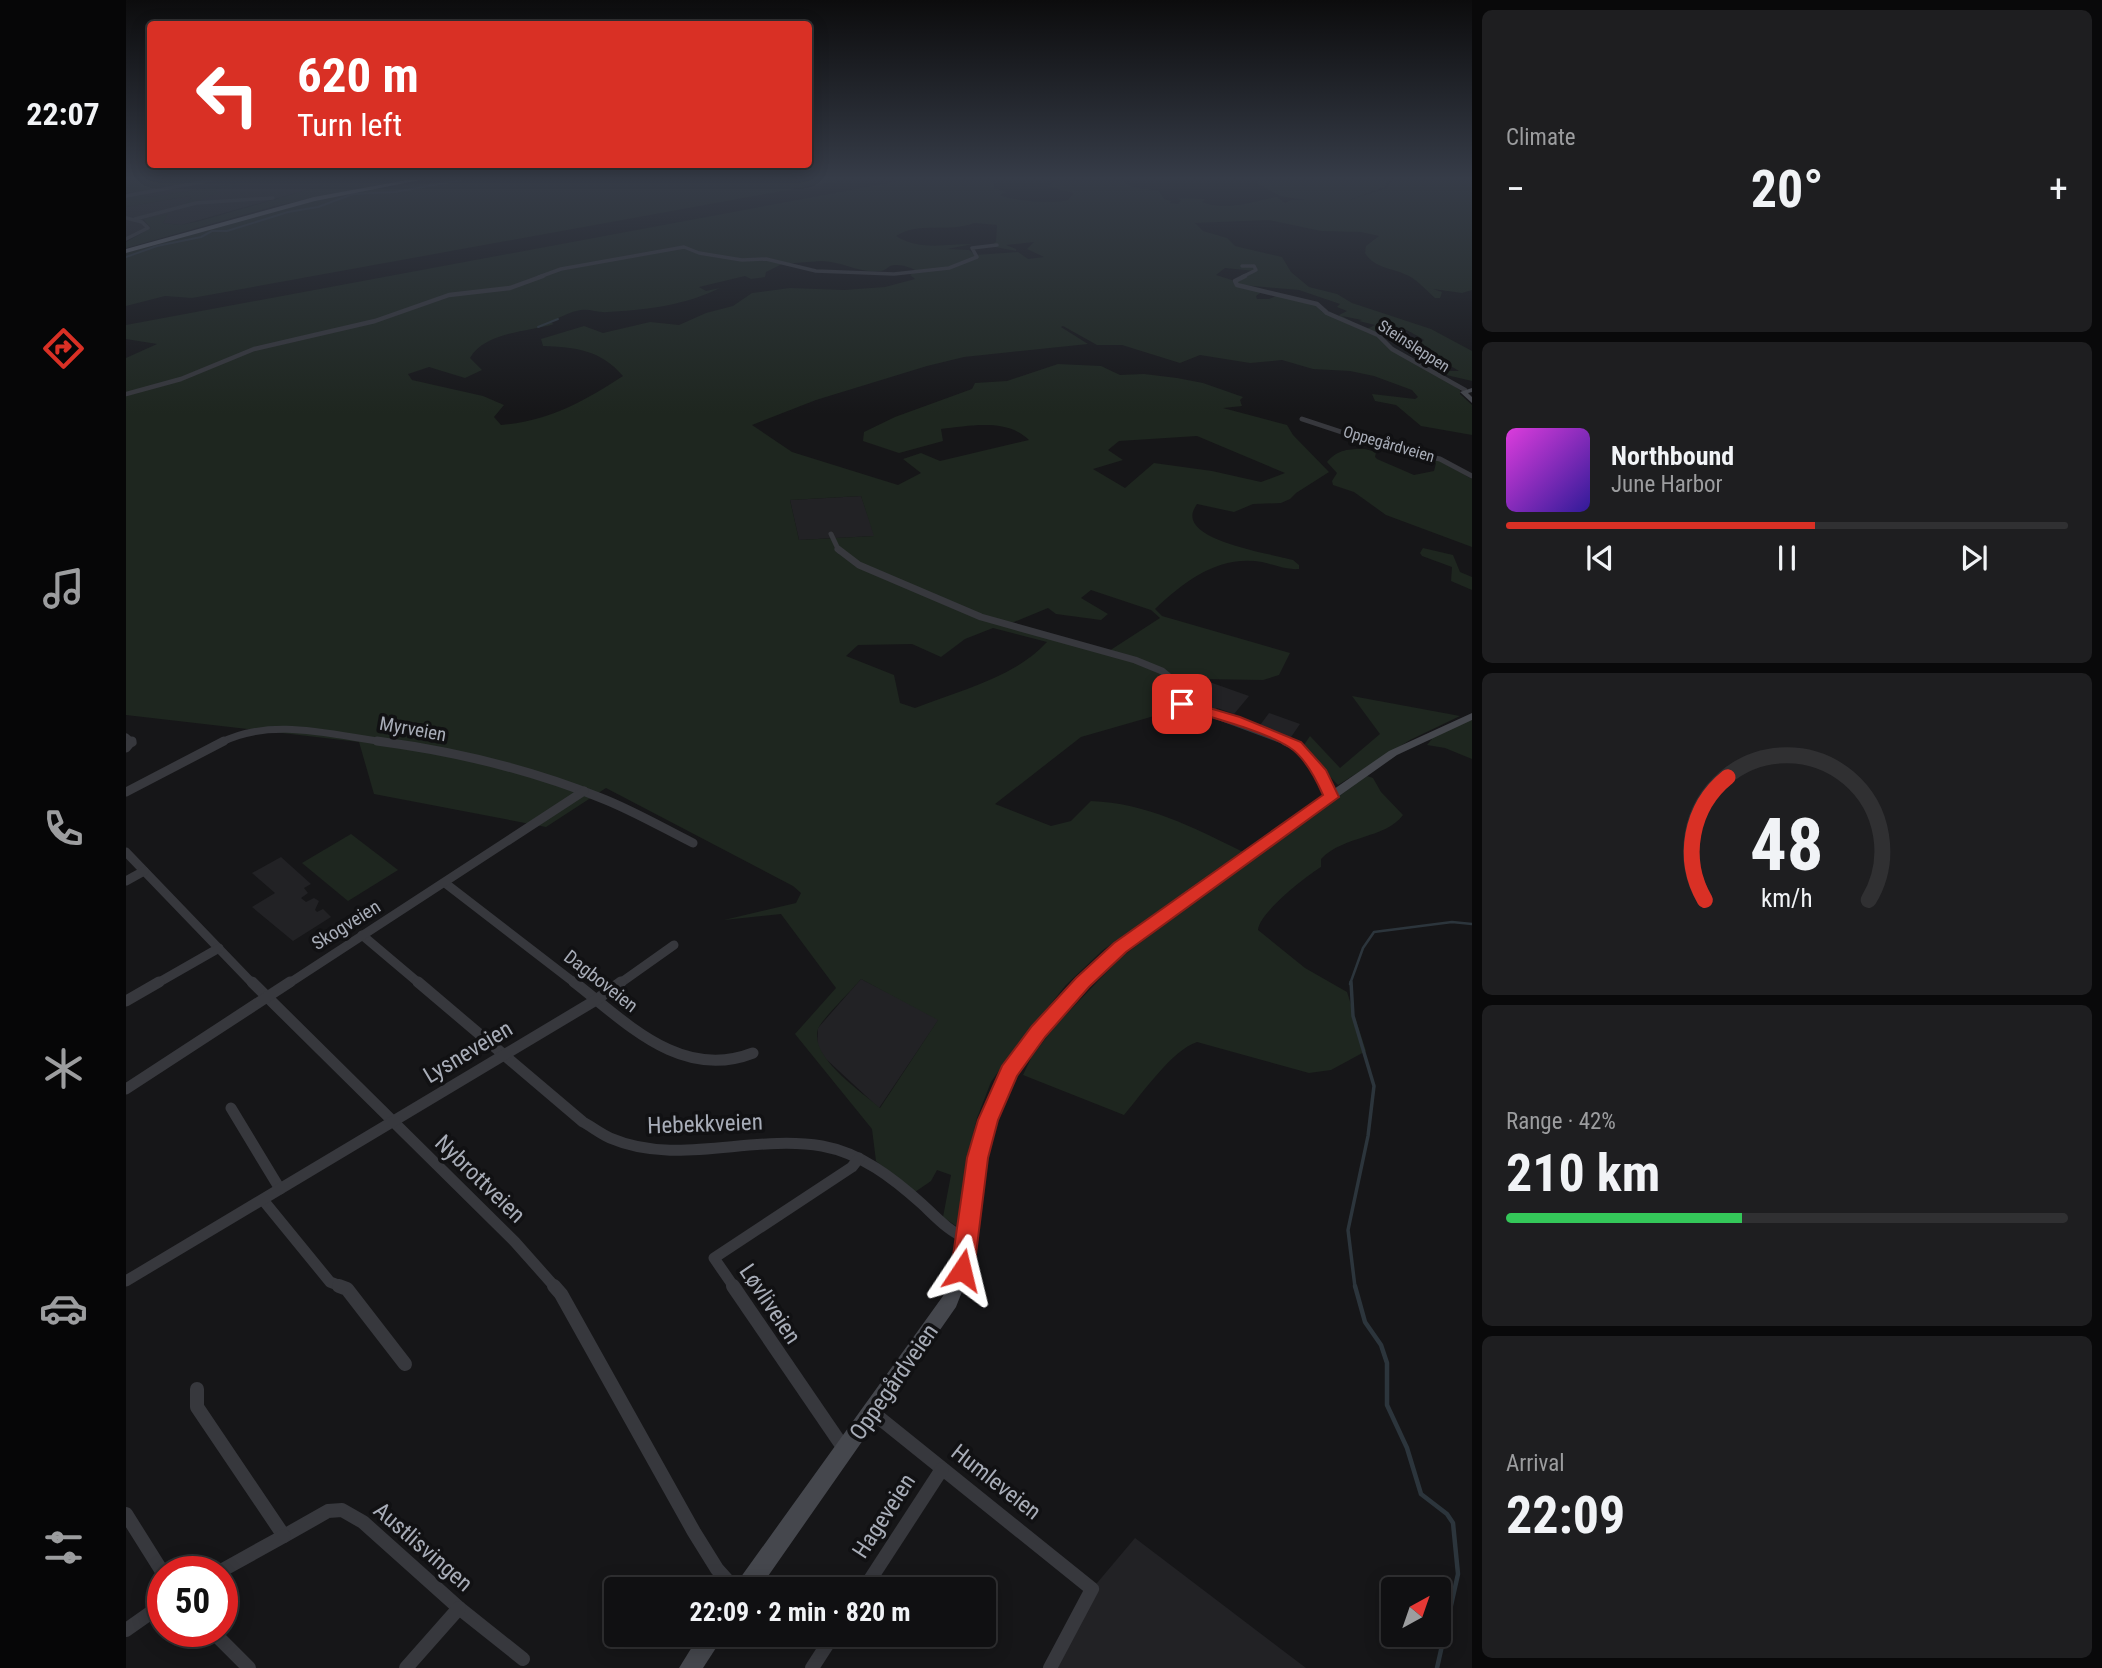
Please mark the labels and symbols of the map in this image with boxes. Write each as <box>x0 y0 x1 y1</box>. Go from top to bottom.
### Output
street label: Steinsleppen <box>1375 316 1453 376</box>
street label: Oppegårdveien <box>1341 422 1437 466</box>
pin <box>1152 674 1212 734</box>
street label: Myrveien <box>378 712 448 746</box>
street label: Skogveien <box>307 895 385 955</box>
street label: Dagboveien <box>559 945 643 1017</box>
street label: Lysneveien <box>419 1015 517 1089</box>
street label: Hebekkveien <box>647 1108 763 1140</box>
street label: Nybrottveien <box>429 1129 531 1229</box>
position arrow <box>925 1233 999 1307</box>
street label: Løvliveien <box>734 1259 806 1349</box>
street label: Oppegårdveien <box>844 1319 944 1445</box>
street label: Humleveien <box>946 1439 1046 1525</box>
street label: Hageveien <box>847 1469 921 1563</box>
street label: Austlisvingen <box>368 1497 478 1597</box>
speed limit sign: 50 <box>147 1556 238 1647</box>
north arrow <box>1381 1577 1451 1647</box>

